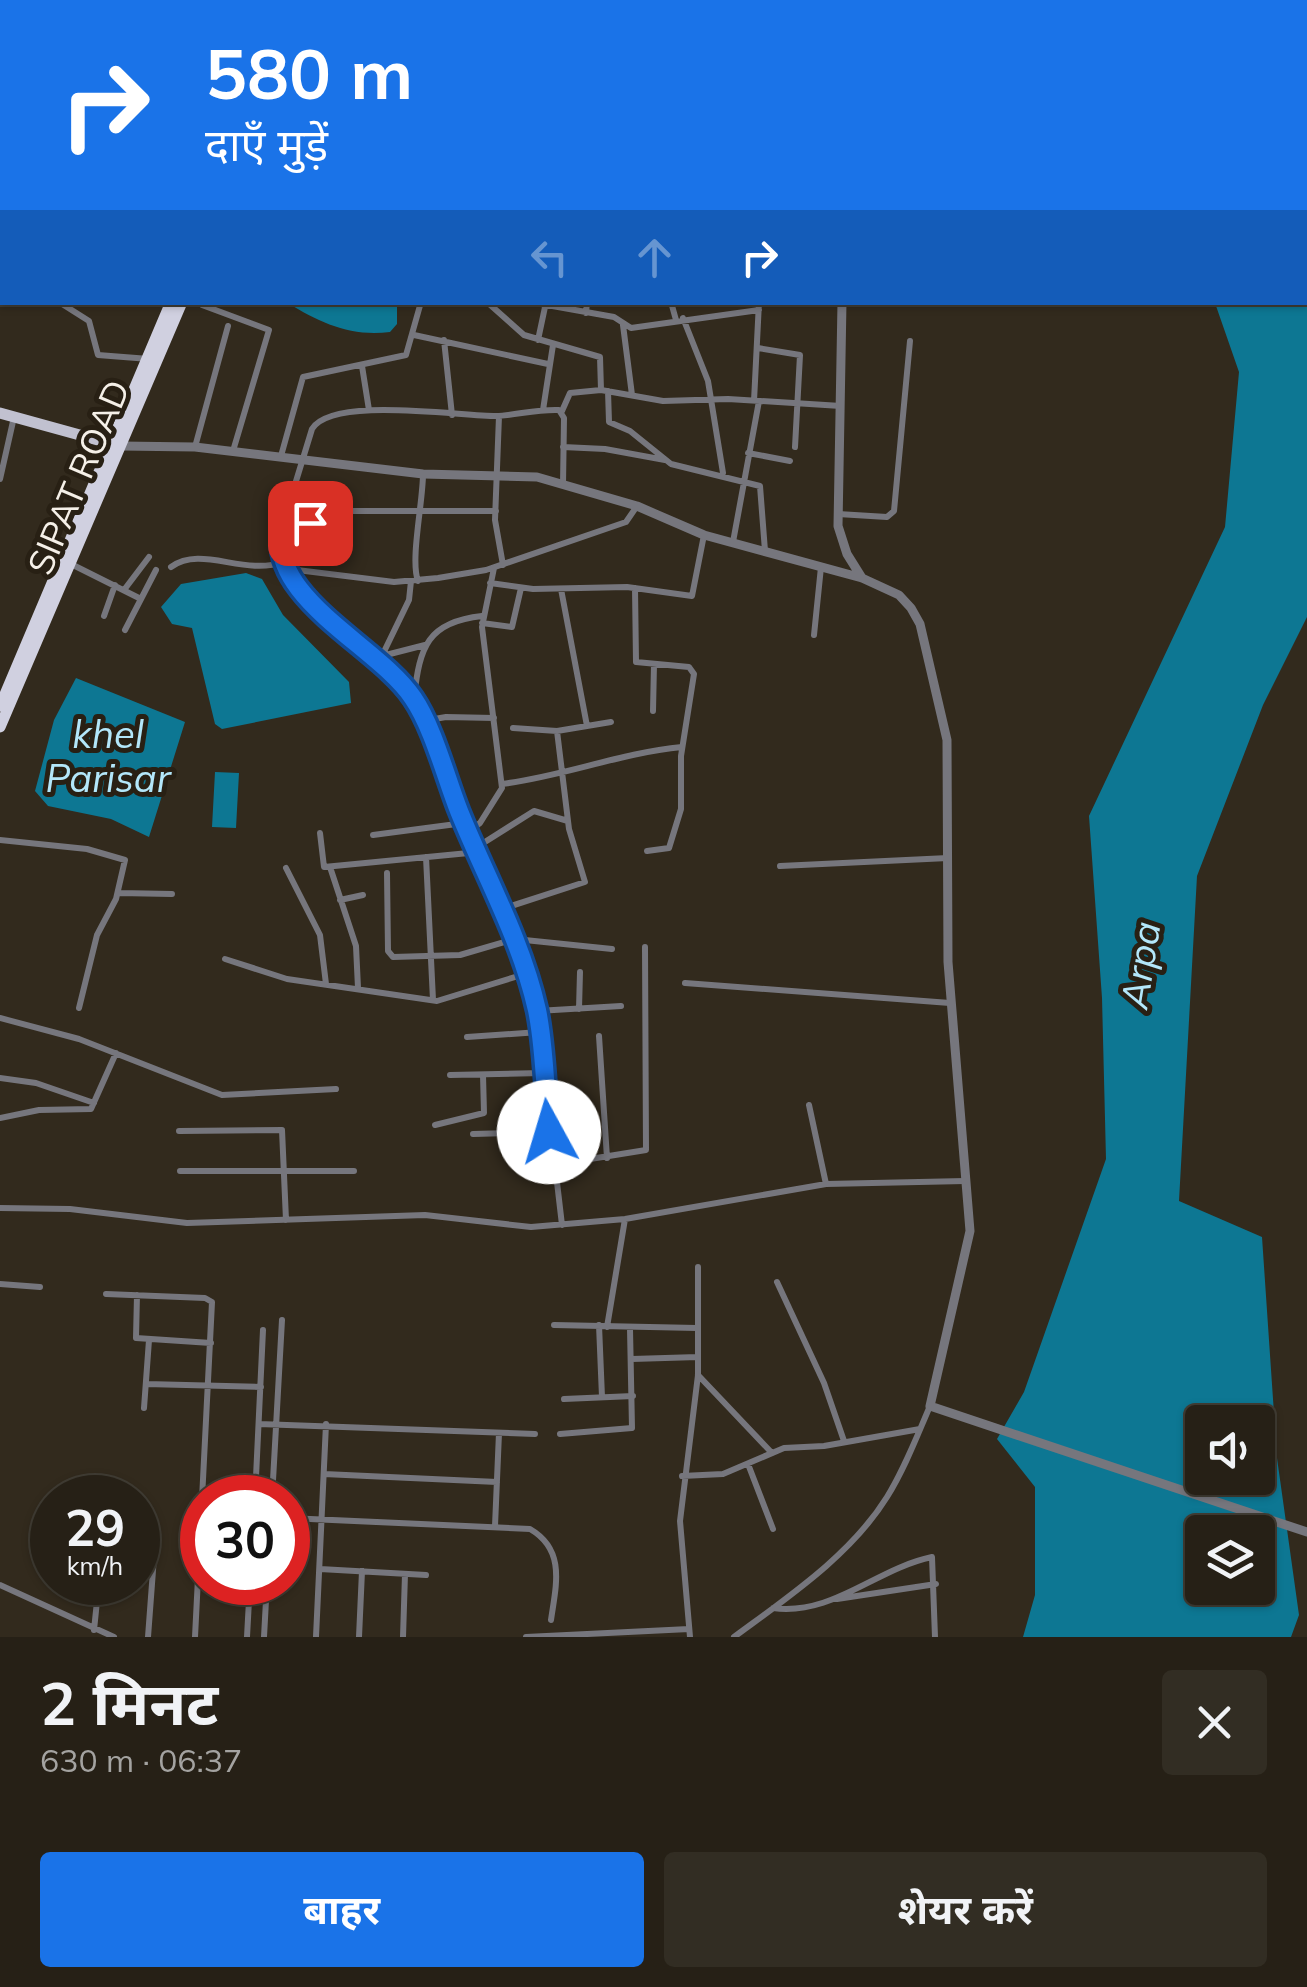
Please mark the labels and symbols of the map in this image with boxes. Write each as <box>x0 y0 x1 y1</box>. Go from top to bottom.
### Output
street label: SIPAT ROAD <box>17 373 139 581</box>
pin <box>268 481 353 566</box>
water label: khel Parisar <box>46 710 173 802</box>
water label: Arpa <box>1109 918 1171 1013</box>
position arrow <box>497 1080 601 1184</box>
speed limit sign: 30 <box>180 1475 310 1605</box>

